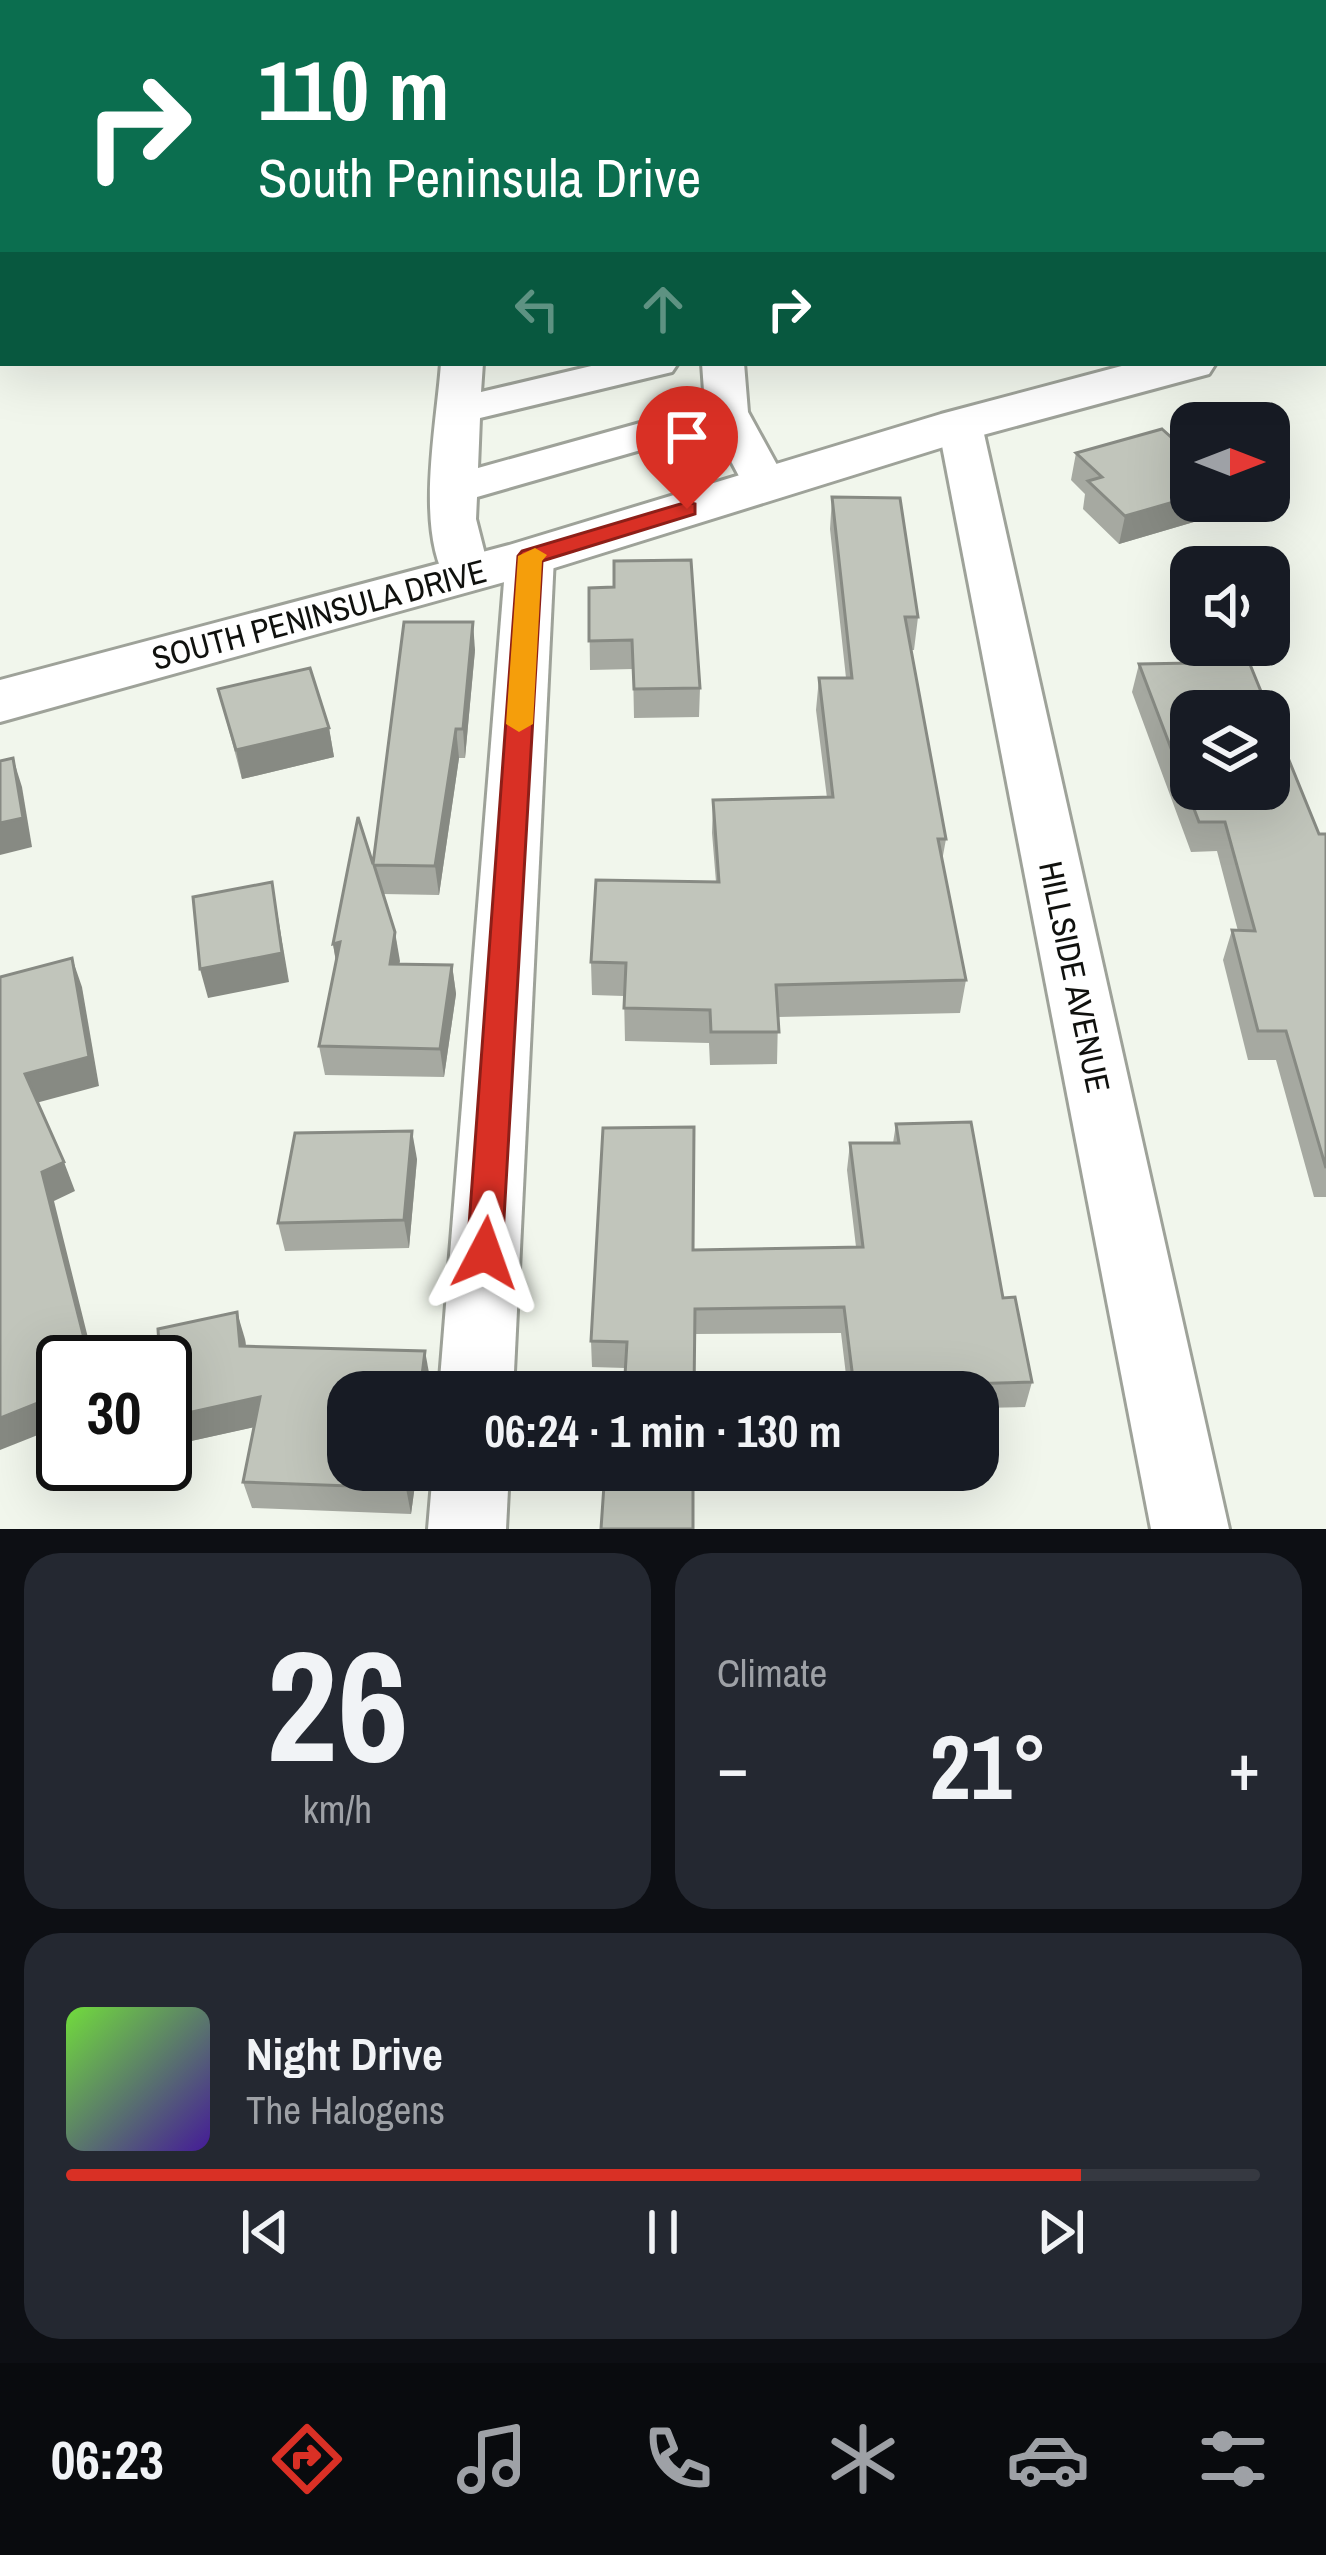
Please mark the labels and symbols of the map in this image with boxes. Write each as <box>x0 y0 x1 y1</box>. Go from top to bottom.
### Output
pin <box>636 386 738 509</box>
north arrow <box>1170 402 1290 522</box>
street label: SOUTH PENINSULA DRIVE <box>147 548 491 680</box>
street label: HILLSIDE AVENUE <box>1029 857 1121 1097</box>
position arrow <box>422 1190 548 1316</box>
speed limit sign: 30 <box>36 1335 192 1491</box>

